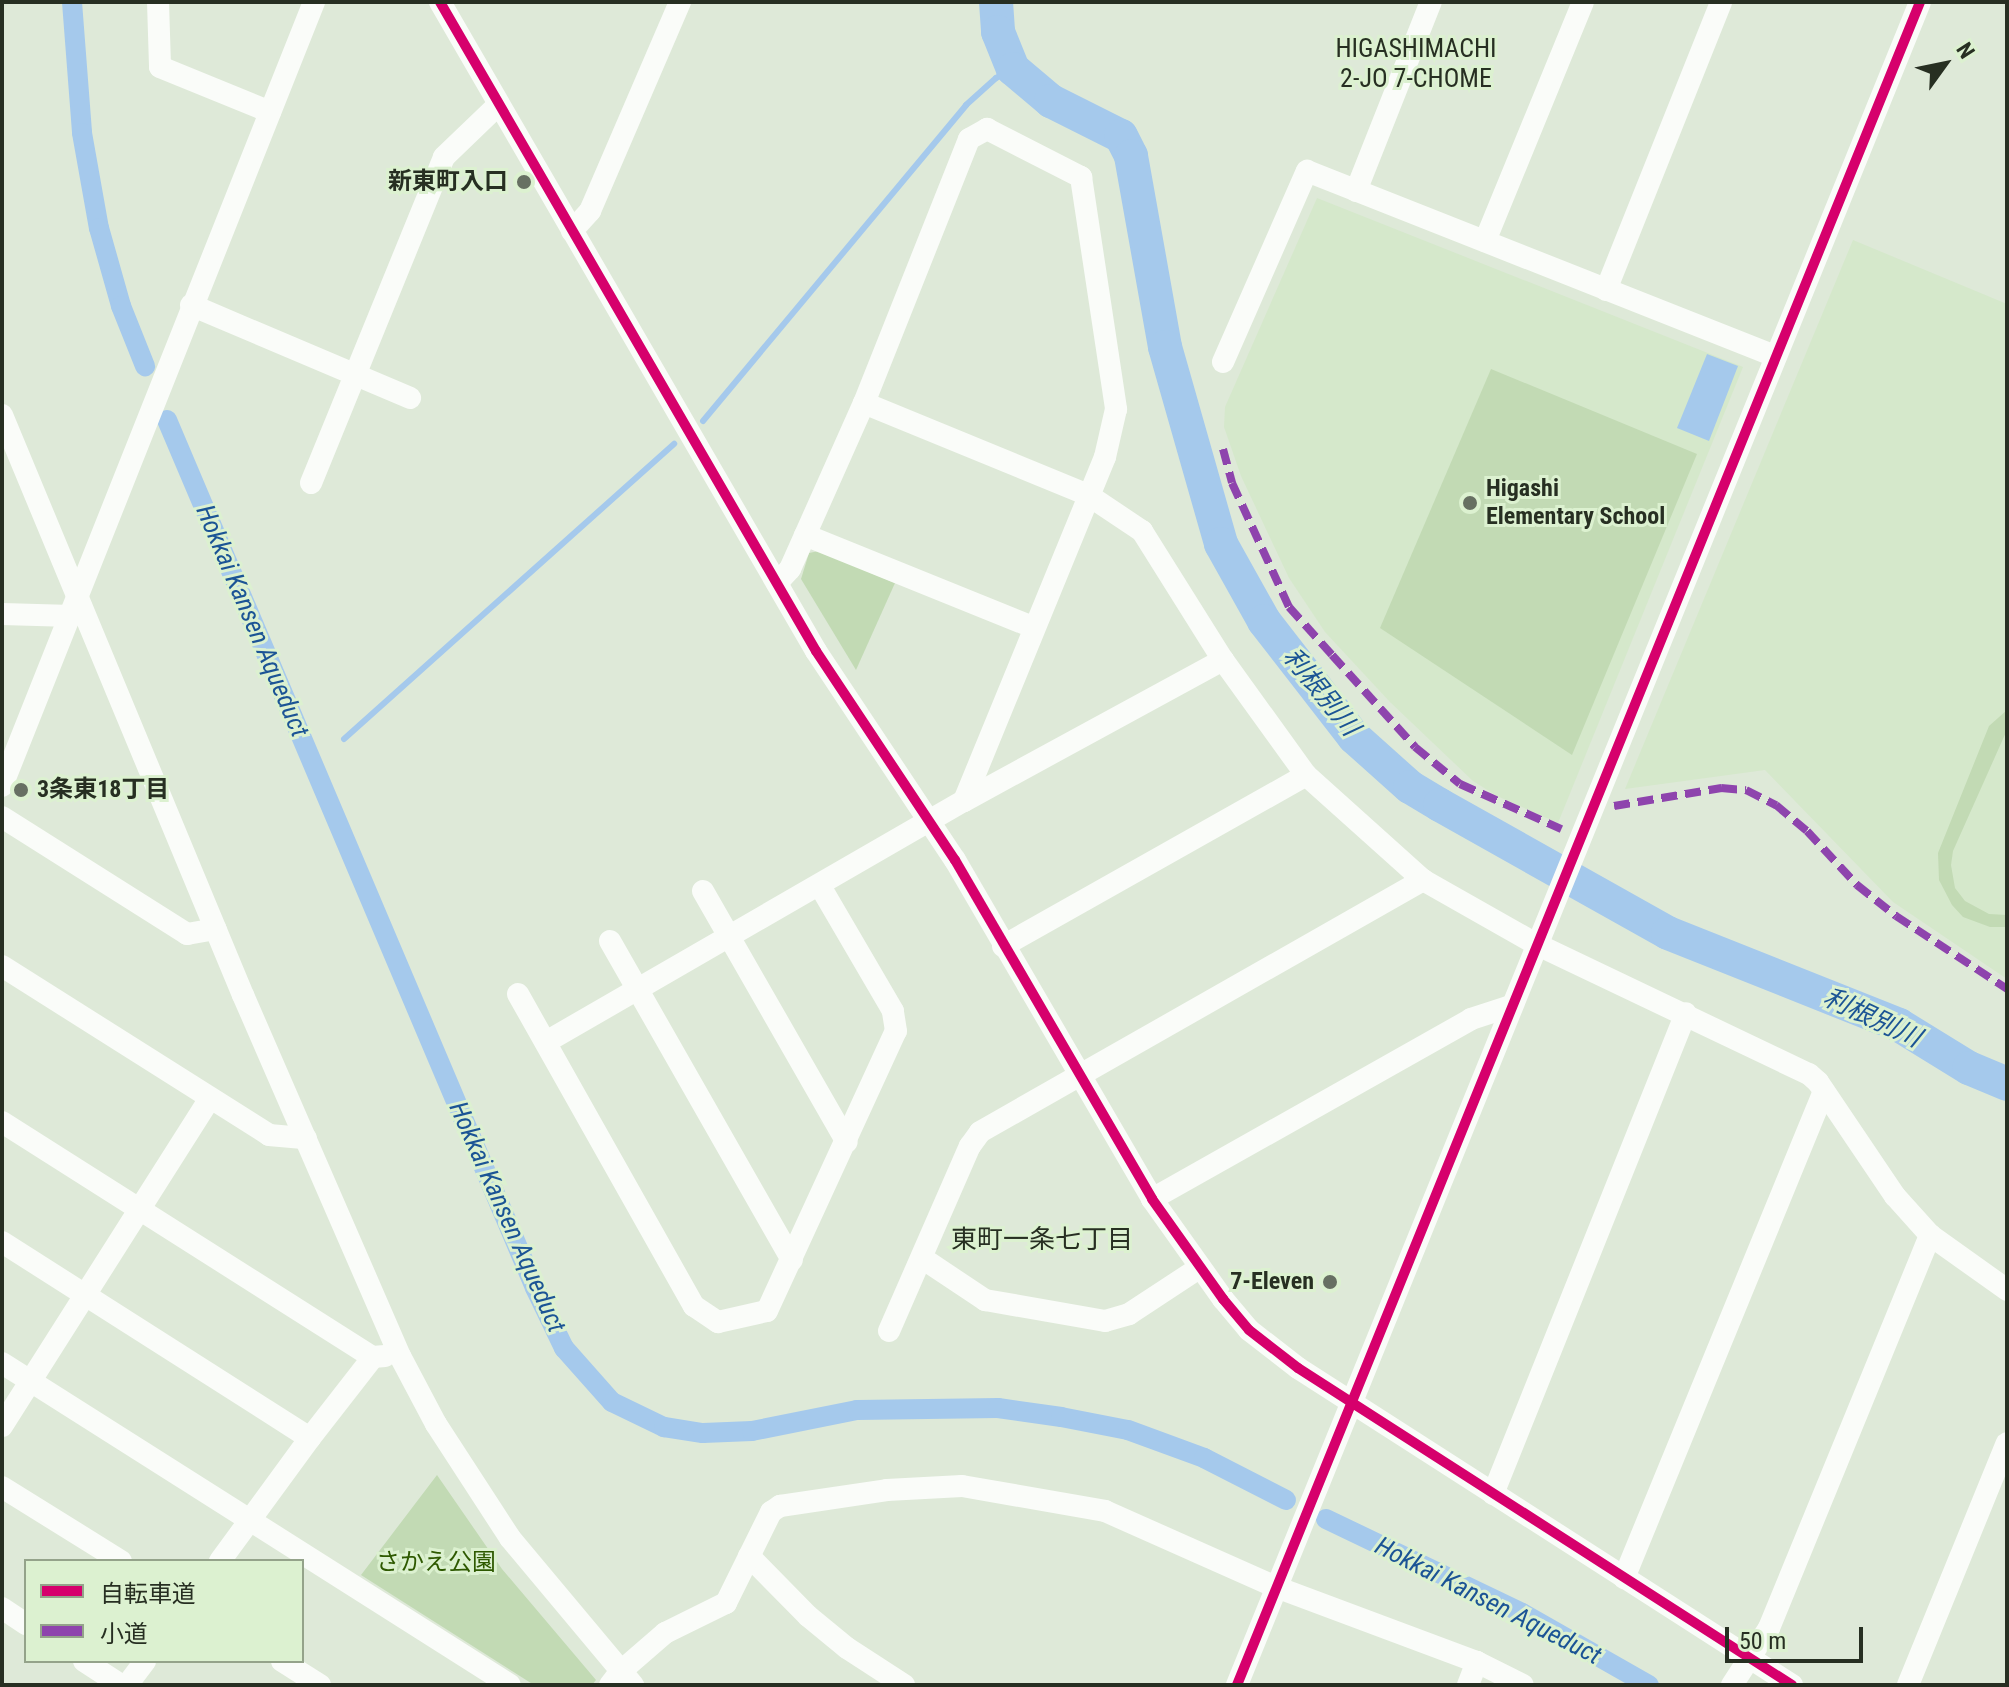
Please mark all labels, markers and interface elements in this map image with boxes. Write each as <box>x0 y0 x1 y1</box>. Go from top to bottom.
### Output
north arrow <box>1905 24 1985 104</box>
district label: HIGASHIMACHI 2-JO 7-CHOME <box>1323 33 1509 94</box>
text: N <box>1951 38 1980 63</box>
place label: 新東町入口 <box>388 168 508 196</box>
marker: 新東町入口 <box>515 173 533 191</box>
place label: Higashi Elementary School <box>1486 475 1665 531</box>
marker: Higashi Elementary School <box>1461 494 1479 512</box>
water label: Hokkai Kansen Aqueduct <box>189 500 315 742</box>
water label: 利根別川 <box>1276 642 1366 742</box>
place label: 3条東18丁目 <box>37 776 169 804</box>
marker: 3条東18丁目 <box>12 781 30 799</box>
water label: 利根別川 <box>1818 982 1926 1054</box>
water label: Hokkai Kansen Aqueduct <box>442 1097 572 1337</box>
district label: 東町一条七丁目 <box>951 1224 1133 1256</box>
place label: 7-Eleven <box>1230 1268 1314 1296</box>
marker: 7-Eleven <box>1321 1273 1339 1291</box>
water label: Hokkai Kansen Aqueduct <box>1370 1531 1606 1671</box>
park label: さかえ公園 <box>376 1549 496 1577</box>
legend <box>24 1559 304 1663</box>
text: 自転車道 <box>100 1580 196 1608</box>
scale bar <box>1729 1611 1867 1661</box>
text: 小道 <box>100 1620 148 1648</box>
text: 50 m <box>1739 1627 1786 1655</box>

